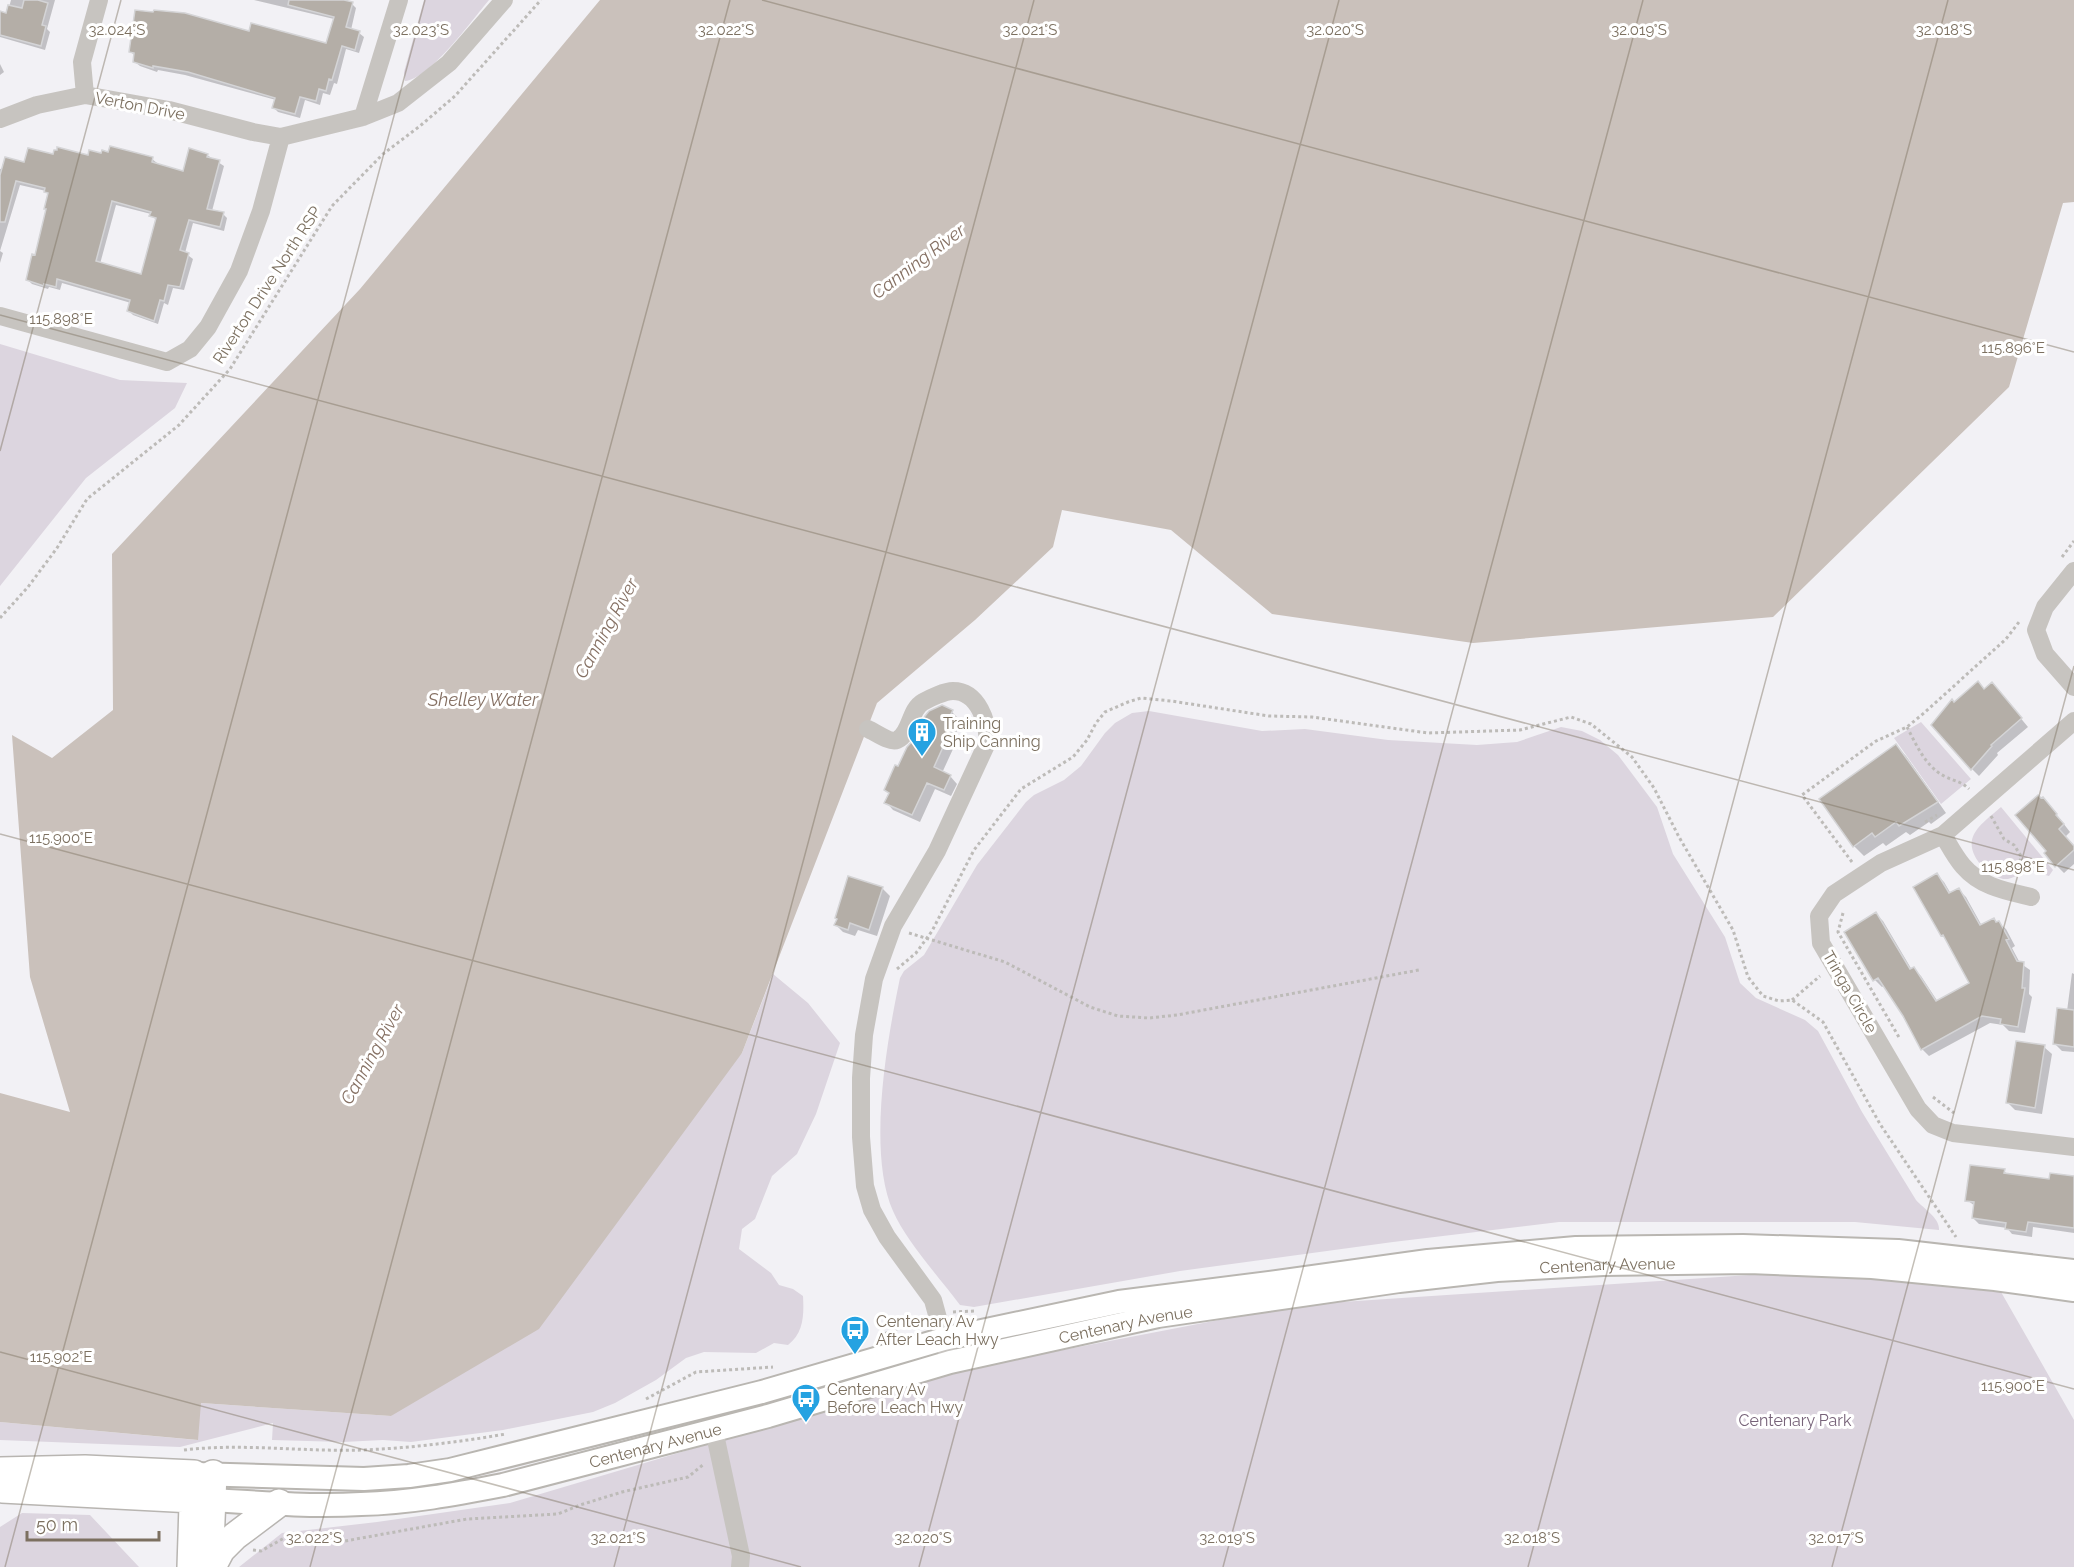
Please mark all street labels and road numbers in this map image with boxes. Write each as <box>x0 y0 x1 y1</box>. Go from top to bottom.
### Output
street label: Verton Drive <box>93 88 187 124</box>
street label: Riverton Drive North RSP <box>209 203 325 367</box>
street label: Tringa Circle <box>1819 947 1881 1037</box>
street label: Centenary Avenue <box>1539 1254 1676 1277</box>
street label: Centenary Avenue <box>1057 1302 1194 1347</box>
street label: Centenary Avenue <box>587 1419 724 1472</box>

